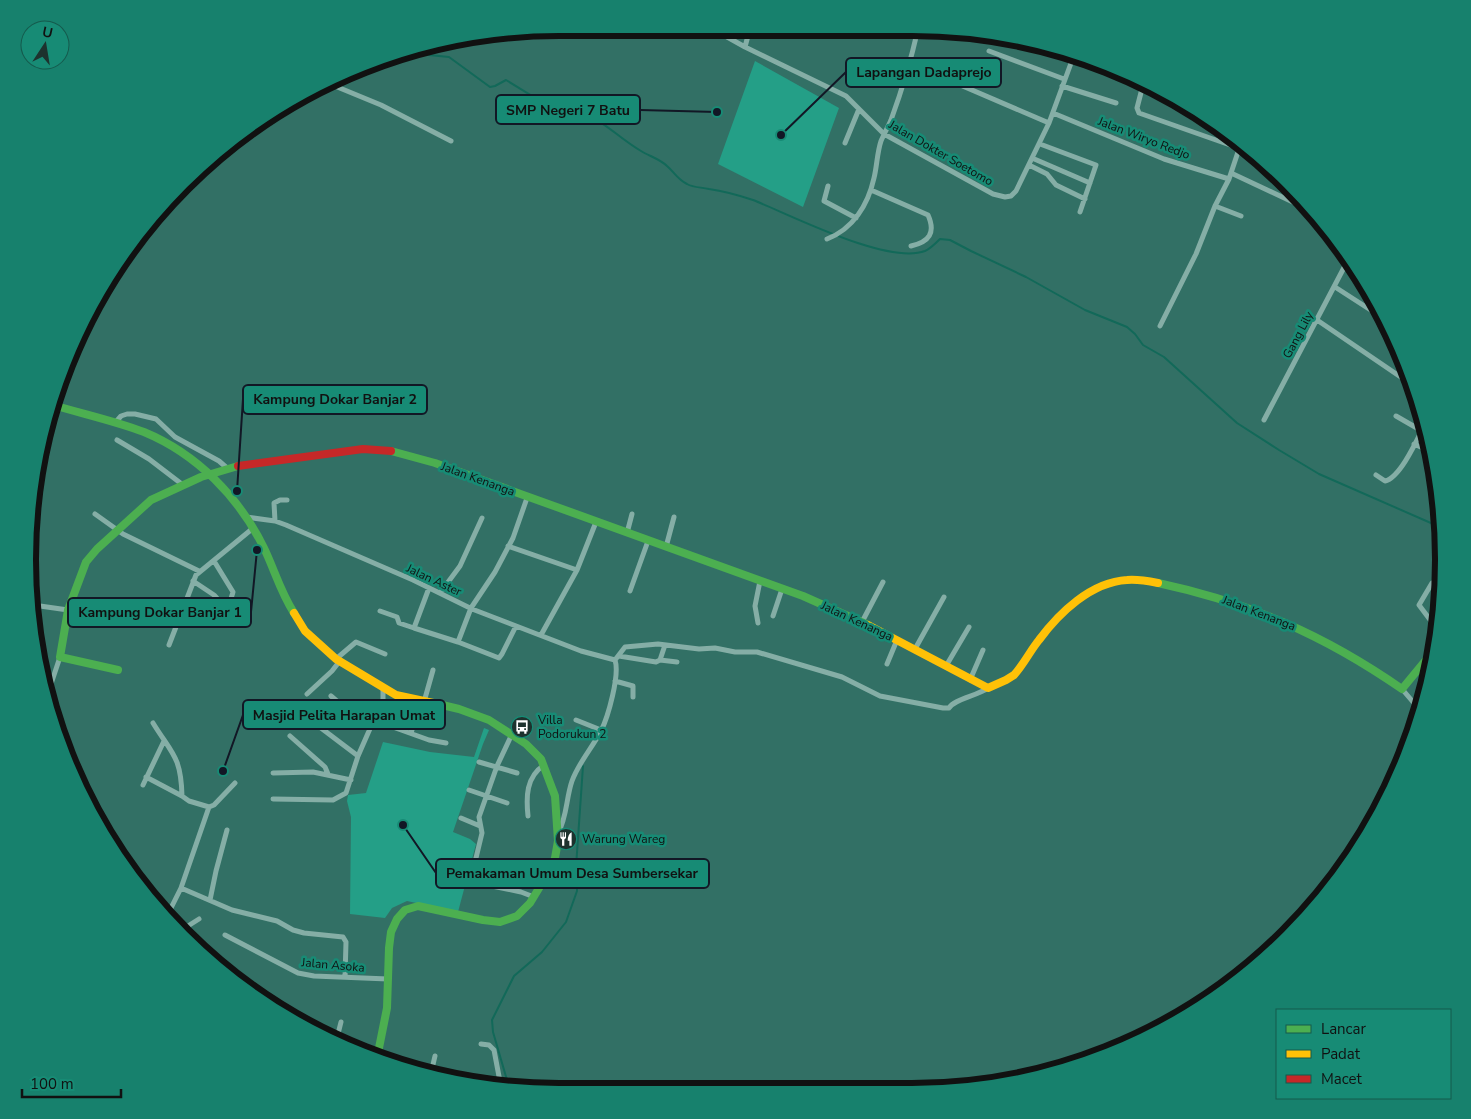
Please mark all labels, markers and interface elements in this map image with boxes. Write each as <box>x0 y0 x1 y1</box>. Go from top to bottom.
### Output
north arrow <box>20 20 70 70</box>
text: U <box>41 22 55 43</box>
callout: Lapangan Dadaprejo <box>846 58 1001 87</box>
text: Lapangan Dadaprejo <box>856 63 992 82</box>
callout: SMP Negeri 7 Batu <box>496 95 640 124</box>
text: SMP Negeri 7 Batu <box>506 101 630 120</box>
street label: Jalan Wiryo Redjo <box>1095 113 1193 163</box>
street label: Jalan Dokter Soetomo <box>885 116 996 189</box>
street label: Gang Lily <box>1279 308 1317 361</box>
callout: Kampung Dokar Banjar 2 <box>243 385 427 414</box>
text: Kampung Dokar Banjar 2 <box>253 390 417 409</box>
street label: Jalan Kenanga <box>438 458 517 500</box>
street label: Jalan Aster <box>403 560 465 600</box>
street label: Jalan Kenanga <box>1219 591 1298 634</box>
street label: Jalan Kenanga <box>818 597 895 645</box>
callout: Kampung Dokar Banjar 1 <box>68 598 251 627</box>
text: Kampung Dokar Banjar 1 <box>78 603 242 622</box>
callout: Masjid Pelita Harapan Umat <box>243 700 445 729</box>
text: Masjid Pelita Harapan Umat <box>253 706 436 725</box>
place label: Villa Podorukun 2 <box>537 712 607 742</box>
bus stop icon: Villa Podorukun 2 <box>510 715 534 739</box>
restaurant icon: Warung Wareg <box>554 827 578 851</box>
place label: Warung Wareg <box>582 831 665 847</box>
callout: Pemakaman Umum Desa Sumbersekar <box>436 859 709 888</box>
text: Pemakaman Umum Desa Sumbersekar <box>446 864 699 883</box>
street label: Jalan Asoka <box>300 954 365 976</box>
legend <box>1276 1009 1451 1099</box>
text: Lancar <box>1321 1019 1366 1039</box>
text: Padat <box>1321 1044 1361 1064</box>
scale bar <box>22 1066 121 1098</box>
text: Macet <box>1321 1069 1363 1089</box>
text: 100 m <box>30 1074 74 1094</box>

